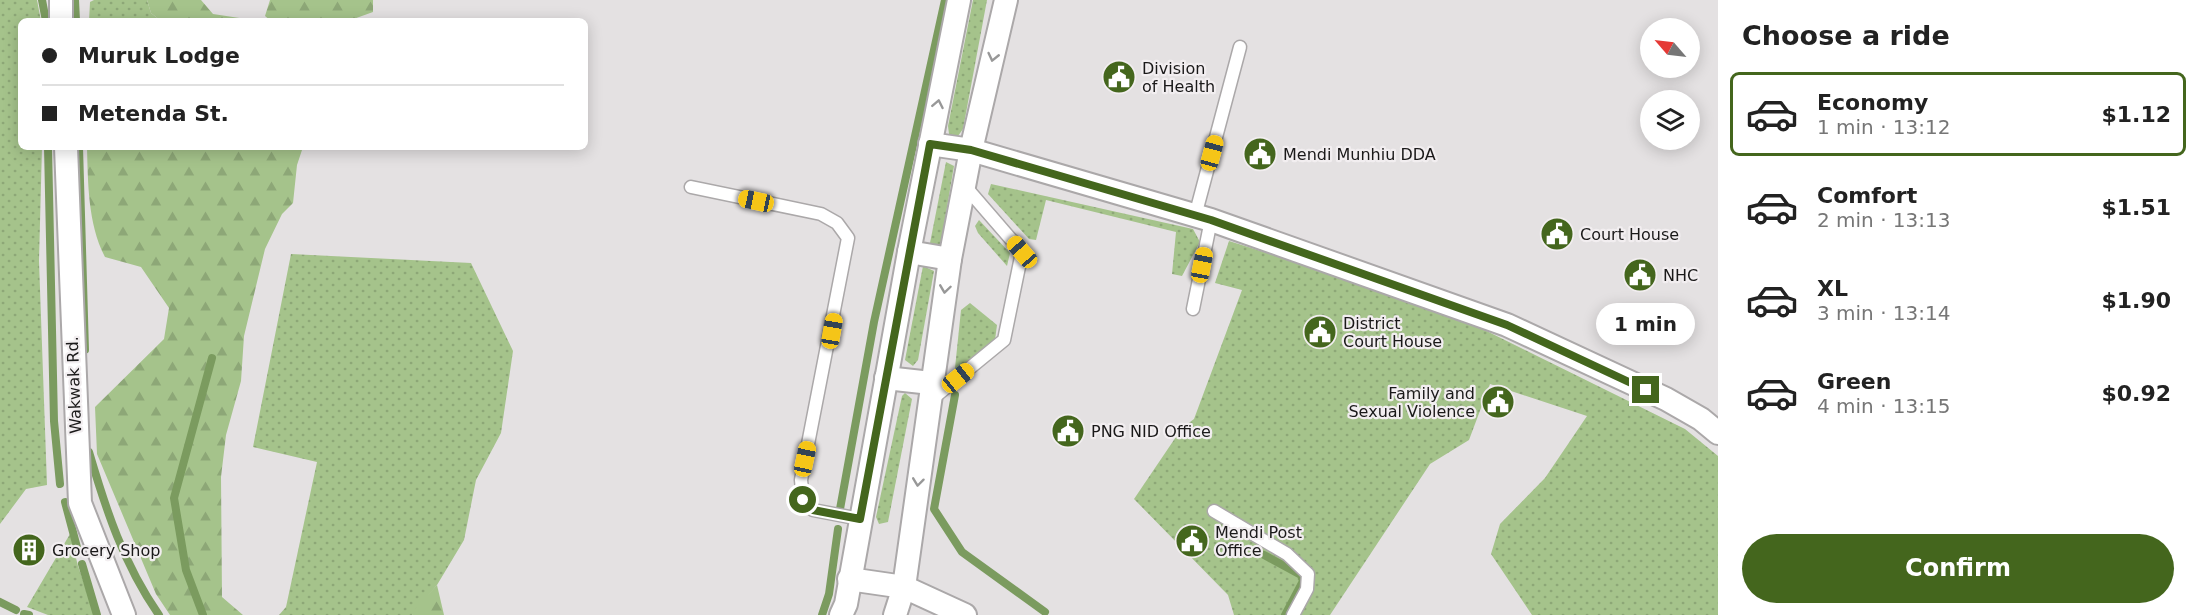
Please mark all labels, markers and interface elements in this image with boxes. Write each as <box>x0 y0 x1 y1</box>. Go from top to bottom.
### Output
north arrow <box>1640 18 1700 78</box>
map controls <box>1640 18 1700 150</box>
text: Choose a ride <box>1742 20 1950 51</box>
text: Muruk Lodge <box>78 43 240 68</box>
one-way arrow <box>987 52 1000 62</box>
public building icon: Division of Health <box>1101 59 1137 95</box>
place label: Division of Health <box>1142 59 1215 96</box>
icon: car <box>1745 87 1799 141</box>
button: layers <box>1640 90 1700 150</box>
text: Economy <box>1817 90 1928 115</box>
one-way arrow <box>931 99 944 109</box>
text: Metenda St. <box>78 101 229 126</box>
text: $1.12 <box>2101 102 2171 127</box>
text: 1 min · 13:12 <box>1817 115 1951 139</box>
car <box>1199 133 1225 173</box>
public building icon: Mendi Munhiu DDA <box>1242 136 1278 172</box>
place label: Mendi Munhiu DDA <box>1283 145 1436 164</box>
icon: car <box>1745 180 1799 234</box>
text: Comfort <box>1817 183 1917 208</box>
car <box>737 188 775 214</box>
text: $1.51 <box>2101 195 2171 220</box>
text: 2 min · 13:13 <box>1817 208 1951 232</box>
public building icon: Court House <box>1539 216 1575 252</box>
place label: Court House <box>1580 225 1679 244</box>
car <box>1003 233 1041 271</box>
car <box>1190 246 1214 284</box>
public building icon: NHC <box>1622 257 1658 293</box>
place label: NHC <box>1663 266 1698 285</box>
icon: car <box>1745 273 1799 327</box>
text: XL <box>1817 276 1848 301</box>
one-way arrow <box>940 285 952 294</box>
text: $1.90 <box>2101 288 2171 313</box>
text: 3 min · 13:14 <box>1817 301 1951 325</box>
callout: 1 min <box>1596 303 1696 345</box>
car <box>820 312 844 350</box>
text: 1 min <box>1614 312 1677 336</box>
public building icon: District Court House <box>1302 314 1338 350</box>
place label: District Court House <box>1343 314 1442 351</box>
street label: Wakwak Rd. <box>63 336 85 434</box>
car <box>938 360 978 396</box>
icon: car <box>1745 366 1799 420</box>
text: Green <box>1817 369 1891 394</box>
route end <box>1632 376 1659 403</box>
text: $0.92 <box>2101 381 2171 406</box>
place label: Family and Sexual Violence <box>1348 384 1475 421</box>
public building icon: Family and Sexual Violence <box>1480 384 1516 420</box>
text: 4 min · 13:15 <box>1817 394 1951 418</box>
public building icon: PNG NID Office <box>1050 413 1086 449</box>
place label: PNG NID Office <box>1091 422 1211 441</box>
car <box>792 440 818 478</box>
one-way arrow <box>912 478 924 487</box>
route start <box>789 486 816 513</box>
public building icon: Mendi Post Office <box>1174 523 1210 559</box>
place label: Mendi Post Office <box>1215 523 1302 560</box>
building icon: Grocery Shop <box>11 532 47 568</box>
button: Confirm <box>1742 534 2174 603</box>
place label: Grocery Shop <box>52 541 160 560</box>

